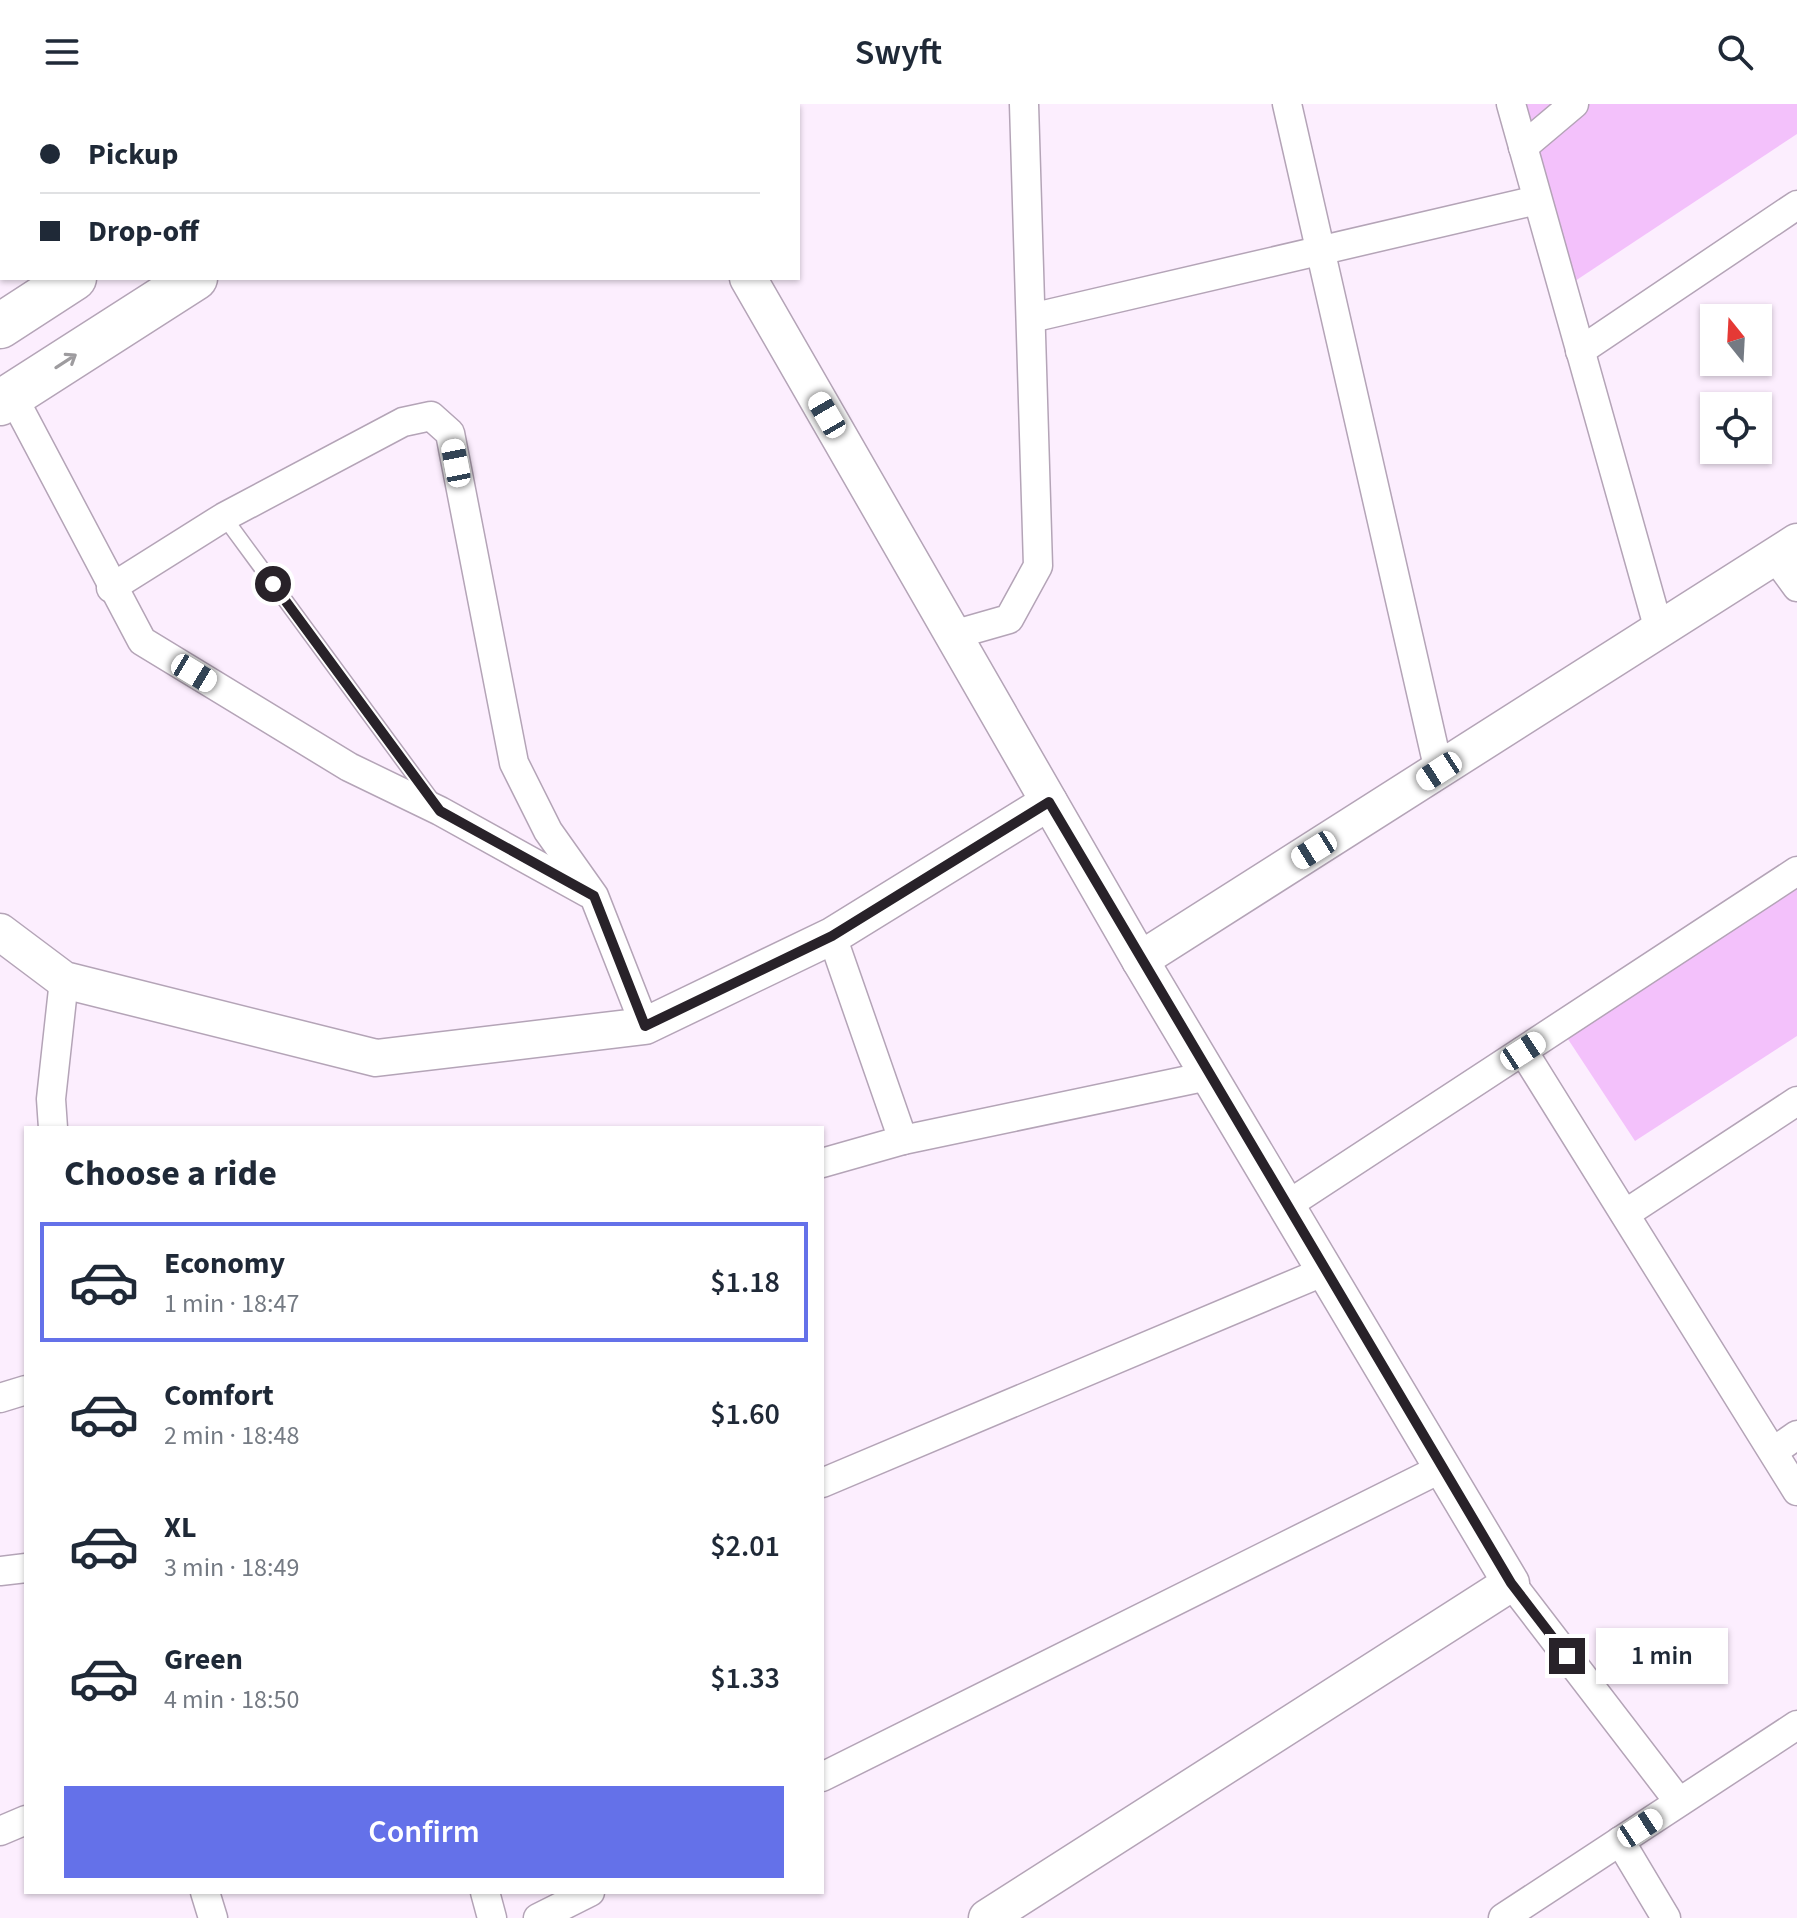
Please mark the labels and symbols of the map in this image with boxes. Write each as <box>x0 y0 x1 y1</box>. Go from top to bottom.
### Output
north arrow <box>1700 304 1772 376</box>
one-way arrow <box>54 352 77 368</box>
car <box>805 388 849 442</box>
car <box>440 437 472 489</box>
route start <box>255 566 291 602</box>
car <box>167 650 221 696</box>
car <box>1412 748 1466 794</box>
car <box>1287 827 1341 873</box>
car <box>1496 1028 1550 1074</box>
callout: 1 min <box>1595 1628 1727 1684</box>
route end <box>1549 1638 1585 1674</box>
car <box>1613 1805 1667 1851</box>

